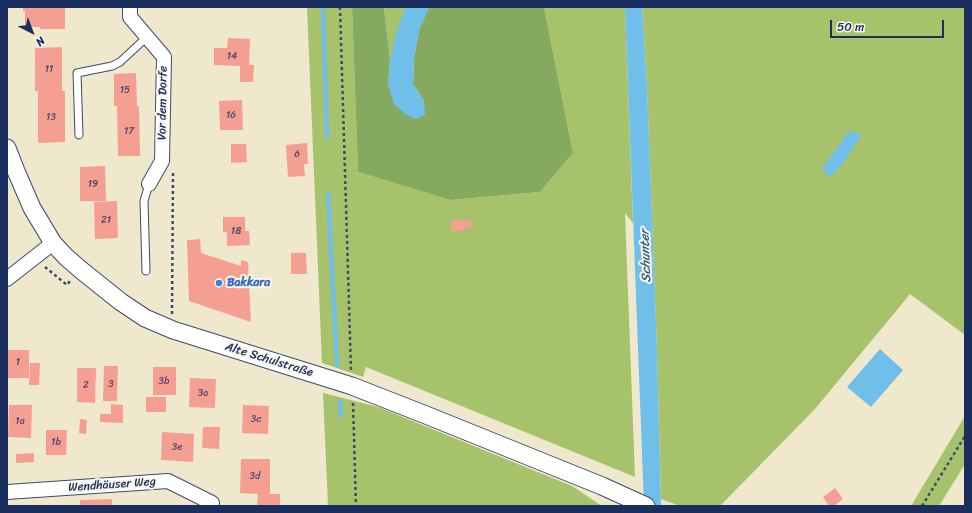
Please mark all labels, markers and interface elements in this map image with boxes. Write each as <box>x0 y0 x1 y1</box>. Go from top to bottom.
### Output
north arrow <box>12 12 52 52</box>
scale bar <box>832 12 946 38</box>
text: 50 m <box>837 16 864 38</box>
text: N <box>31 32 50 51</box>
house number: 14 <box>227 50 237 62</box>
house number: 11 <box>45 63 53 75</box>
street label: Vor dem Dorfe <box>155 66 171 140</box>
house number: 15 <box>120 84 130 96</box>
house number: 16 <box>226 109 236 121</box>
house number: 13 <box>46 111 56 123</box>
house number: 17 <box>124 125 134 137</box>
house number: 6 <box>294 148 300 160</box>
house number: 19 <box>88 178 98 190</box>
house number: 21 <box>101 214 111 226</box>
house number: 18 <box>231 225 241 237</box>
water label: Schunter <box>637 229 655 283</box>
place label: Bakkara <box>227 276 270 290</box>
marker: Bakkara <box>214 278 224 288</box>
street label: Alte Schulstraße <box>223 340 315 380</box>
house number: 1 <box>16 356 20 368</box>
house number: 3b <box>159 375 169 387</box>
house number: 3 <box>108 378 114 390</box>
house number: 2 <box>83 379 89 391</box>
house number: 3a <box>198 387 208 399</box>
house number: 3c <box>251 413 261 425</box>
house number: 1a <box>15 415 25 427</box>
house number: 1b <box>51 436 61 448</box>
house number: 3e <box>172 441 182 453</box>
house number: 3d <box>250 470 260 482</box>
street label: Wendhäuser Weg <box>68 475 156 495</box>

